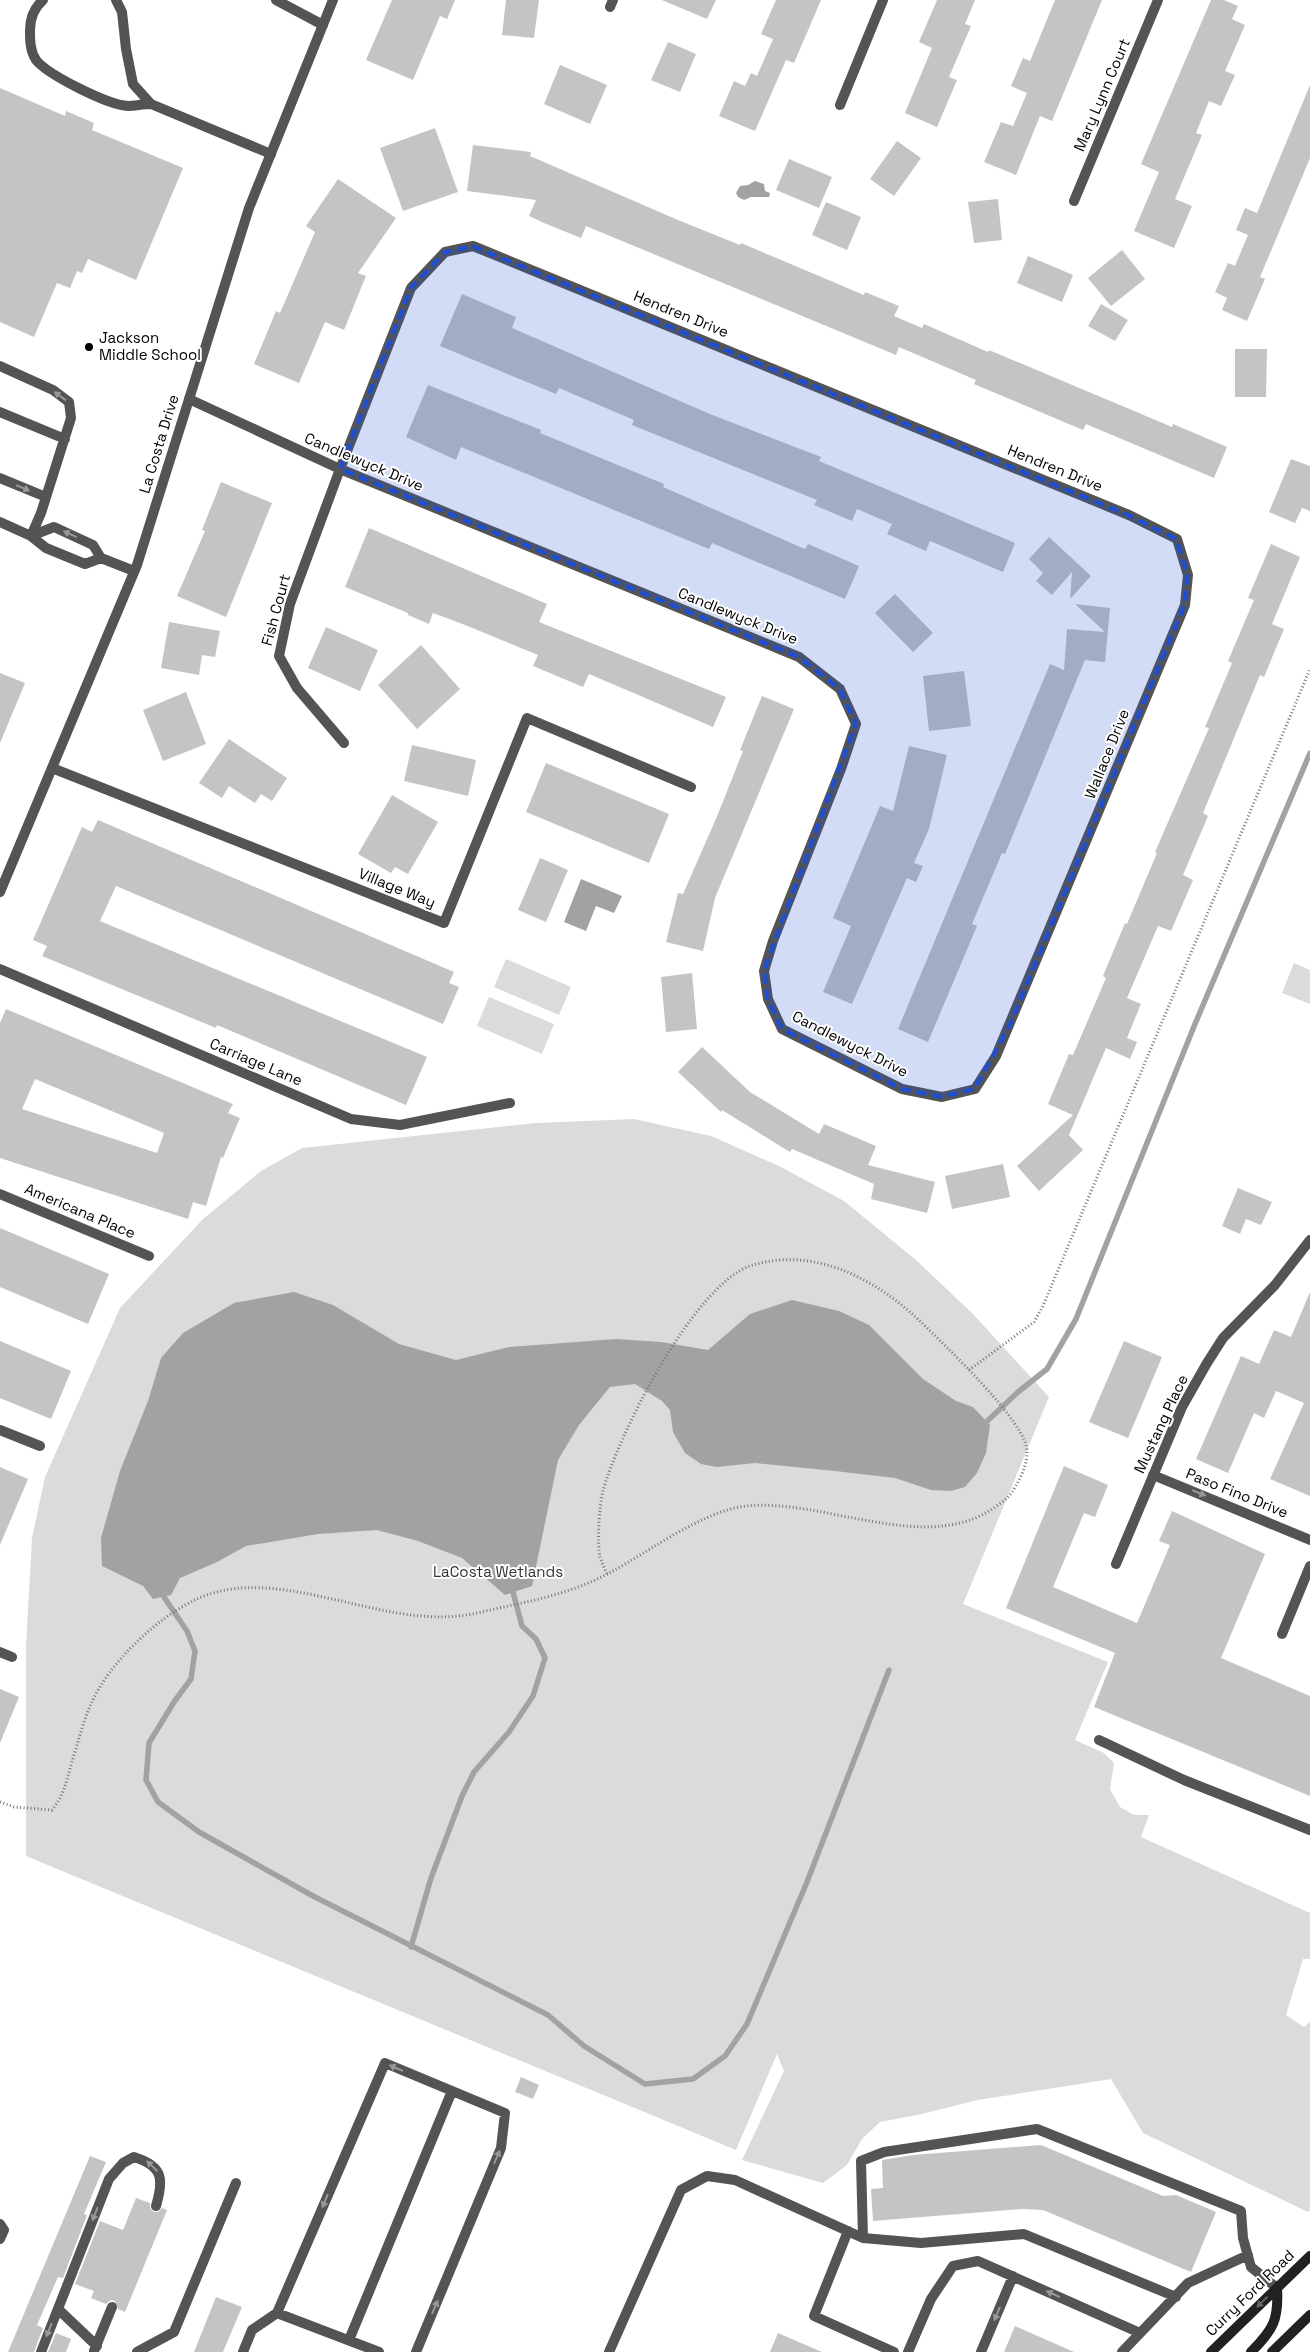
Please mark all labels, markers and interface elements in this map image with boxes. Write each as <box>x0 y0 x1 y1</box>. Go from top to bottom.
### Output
street label: Mary Lynn Court <box>1069 36 1134 154</box>
street label: Hendren Drive <box>631 286 732 341</box>
place label: Jackson Middle School <box>99 328 201 364</box>
marker: Jackson Middle School <box>83 341 95 353</box>
one-way arrow <box>54 390 67 401</box>
street label: La Costa Drive <box>134 392 183 496</box>
street label: Candlewyck Drive <box>302 428 427 495</box>
street label: Hendren Drive <box>1005 440 1106 495</box>
one-way arrow <box>16 484 30 492</box>
one-way arrow <box>63 530 77 538</box>
street label: Fish Court <box>257 572 294 648</box>
street label: Candlewyck Drive <box>675 583 801 648</box>
street label: Wallace Drive <box>1080 706 1133 801</box>
street label: Village Way <box>356 863 439 912</box>
street label: Candlewyck Drive <box>789 1006 911 1081</box>
street label: Carriage Lane <box>207 1033 306 1090</box>
street label: Americana Place <box>22 1179 139 1243</box>
street label: Mustang Place <box>1129 1371 1192 1476</box>
street label: Paso Fino Drive <box>1183 1463 1291 1522</box>
one-way arrow <box>1191 1490 1206 1498</box>
park label: LaCosta Wetlands <box>433 1562 563 1581</box>
one-way arrow <box>389 2063 403 2071</box>
one-way arrow <box>494 2150 502 2164</box>
one-way arrow <box>146 2161 158 2172</box>
one-way arrow <box>321 2194 329 2208</box>
one-way arrow <box>91 2207 98 2222</box>
street label: Curry Ford Road <box>1201 2245 1298 2340</box>
one-way arrow <box>1046 2290 1060 2298</box>
one-way arrow <box>1257 2296 1269 2308</box>
one-way arrow <box>431 2299 439 2314</box>
one-way arrow <box>993 2307 1001 2321</box>
one-way arrow <box>45 2323 53 2338</box>

